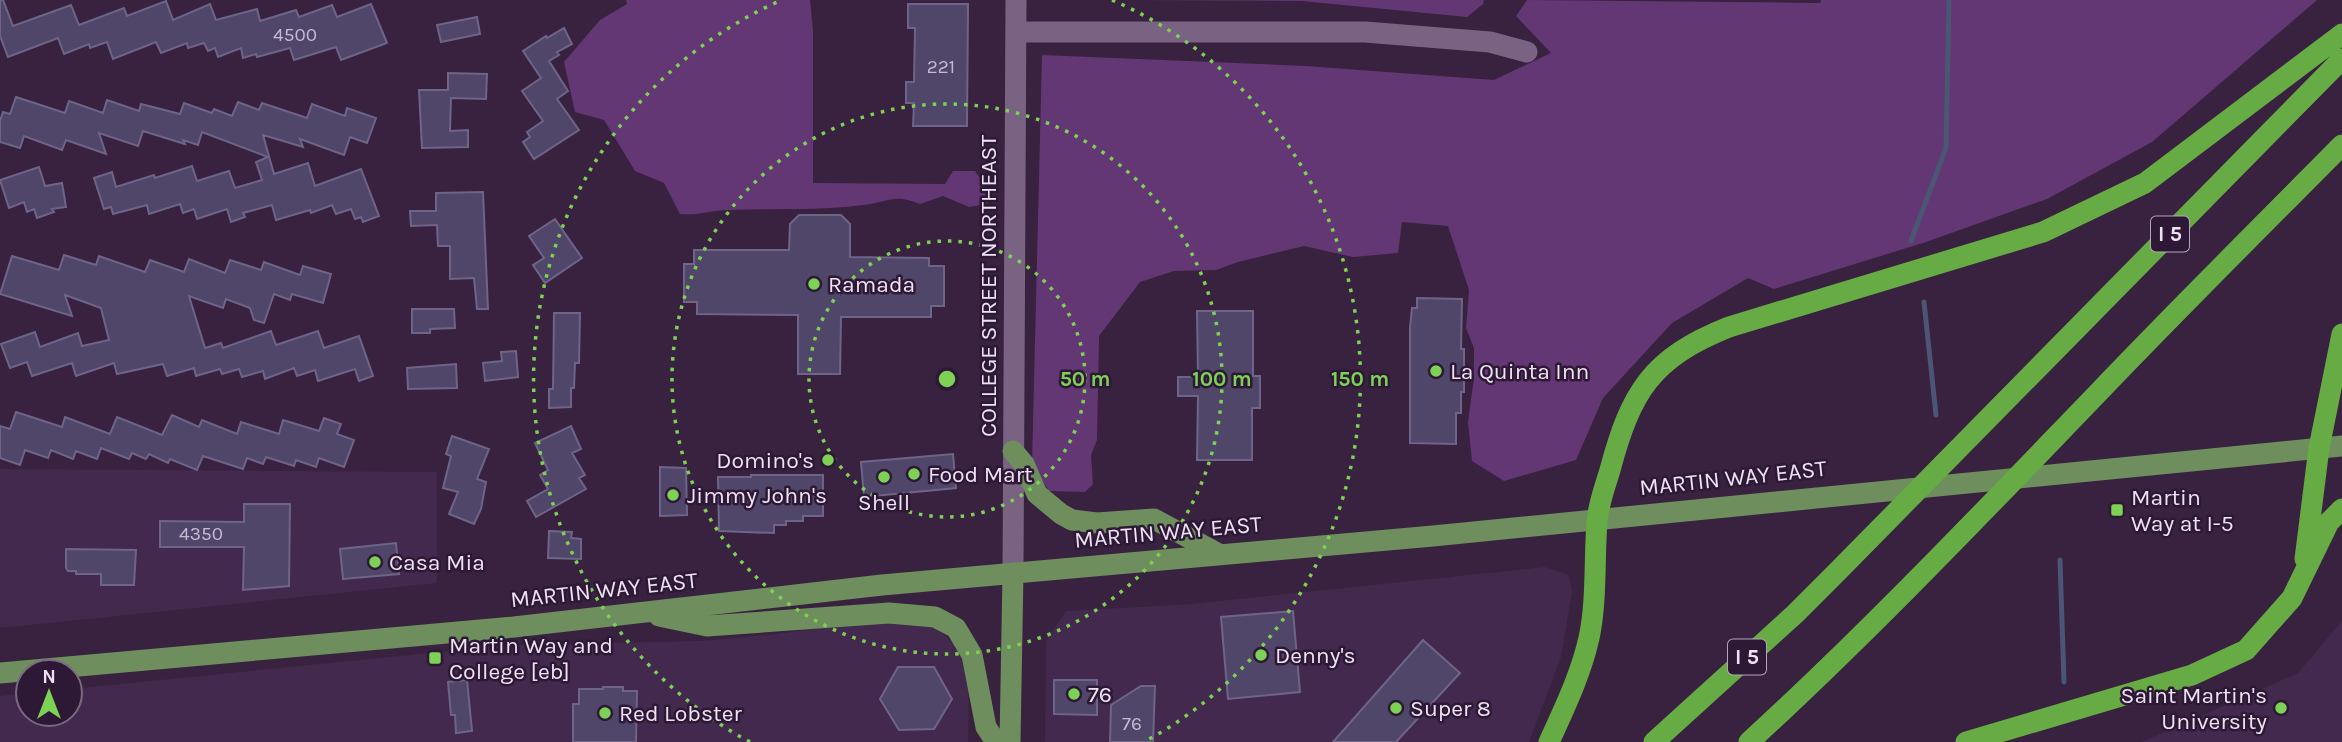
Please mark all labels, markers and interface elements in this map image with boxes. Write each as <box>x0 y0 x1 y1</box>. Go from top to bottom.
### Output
house number: 4500 <box>273 24 317 46</box>
house number: 221 <box>927 56 955 78</box>
street label: COLLEGE STREET NORTHEAST <box>975 135 1002 437</box>
road number: I 5 <box>2151 216 2189 252</box>
place label: Ramada <box>828 271 915 298</box>
marker: Ramada <box>806 276 822 292</box>
place label: La Quinta Inn <box>1450 358 1590 385</box>
marker: La Quinta Inn <box>1428 363 1444 379</box>
centre of rings <box>935 367 959 391</box>
text: 50 m <box>1060 367 1110 391</box>
text: 100 m <box>1192 367 1252 391</box>
text: 150 m <box>1331 367 1389 391</box>
place label: Domino's <box>716 447 814 474</box>
marker: Domino's <box>820 452 836 468</box>
street label: MARTIN WAY EAST <box>1638 455 1828 501</box>
place label: Food Mart <box>928 461 1033 488</box>
marker: Food Mart <box>906 466 922 482</box>
marker: Shell <box>876 469 892 485</box>
place label: Jimmy John's <box>687 482 827 509</box>
place label: Martin Way at I-5 <box>2131 484 2234 537</box>
marker: Jimmy John's <box>665 487 681 503</box>
place label: Shell <box>858 489 910 516</box>
marker: Martin Way at I-5 <box>2109 502 2125 518</box>
street label: MARTIN WAY EAST <box>1073 510 1263 554</box>
house number: 4350 <box>179 523 223 545</box>
place label: Casa Mia <box>389 549 485 576</box>
marker: Casa Mia <box>367 554 383 570</box>
street label: MARTIN WAY EAST <box>509 567 699 613</box>
place label: Martin Way and College [eb] <box>449 632 613 685</box>
road number: I 5 <box>1728 640 1766 674</box>
place label: Denny's <box>1275 642 1356 669</box>
marker: Denny's <box>1253 647 1269 663</box>
marker: Martin Way and College [eb] <box>427 650 443 666</box>
north arrow <box>14 658 84 728</box>
text: N <box>42 666 56 688</box>
place label: 76 <box>1088 681 1112 708</box>
place label: Saint Martin's University <box>2121 682 2267 735</box>
marker: 76 <box>1066 686 1082 702</box>
place label: Super 8 <box>1410 695 1491 722</box>
place label: Red Lobster <box>619 700 742 727</box>
marker: Super 8 <box>1388 700 1404 716</box>
marker: Saint Martin's University <box>2273 700 2289 716</box>
marker: Red Lobster <box>597 705 613 721</box>
house number: 76 <box>1122 713 1142 735</box>

